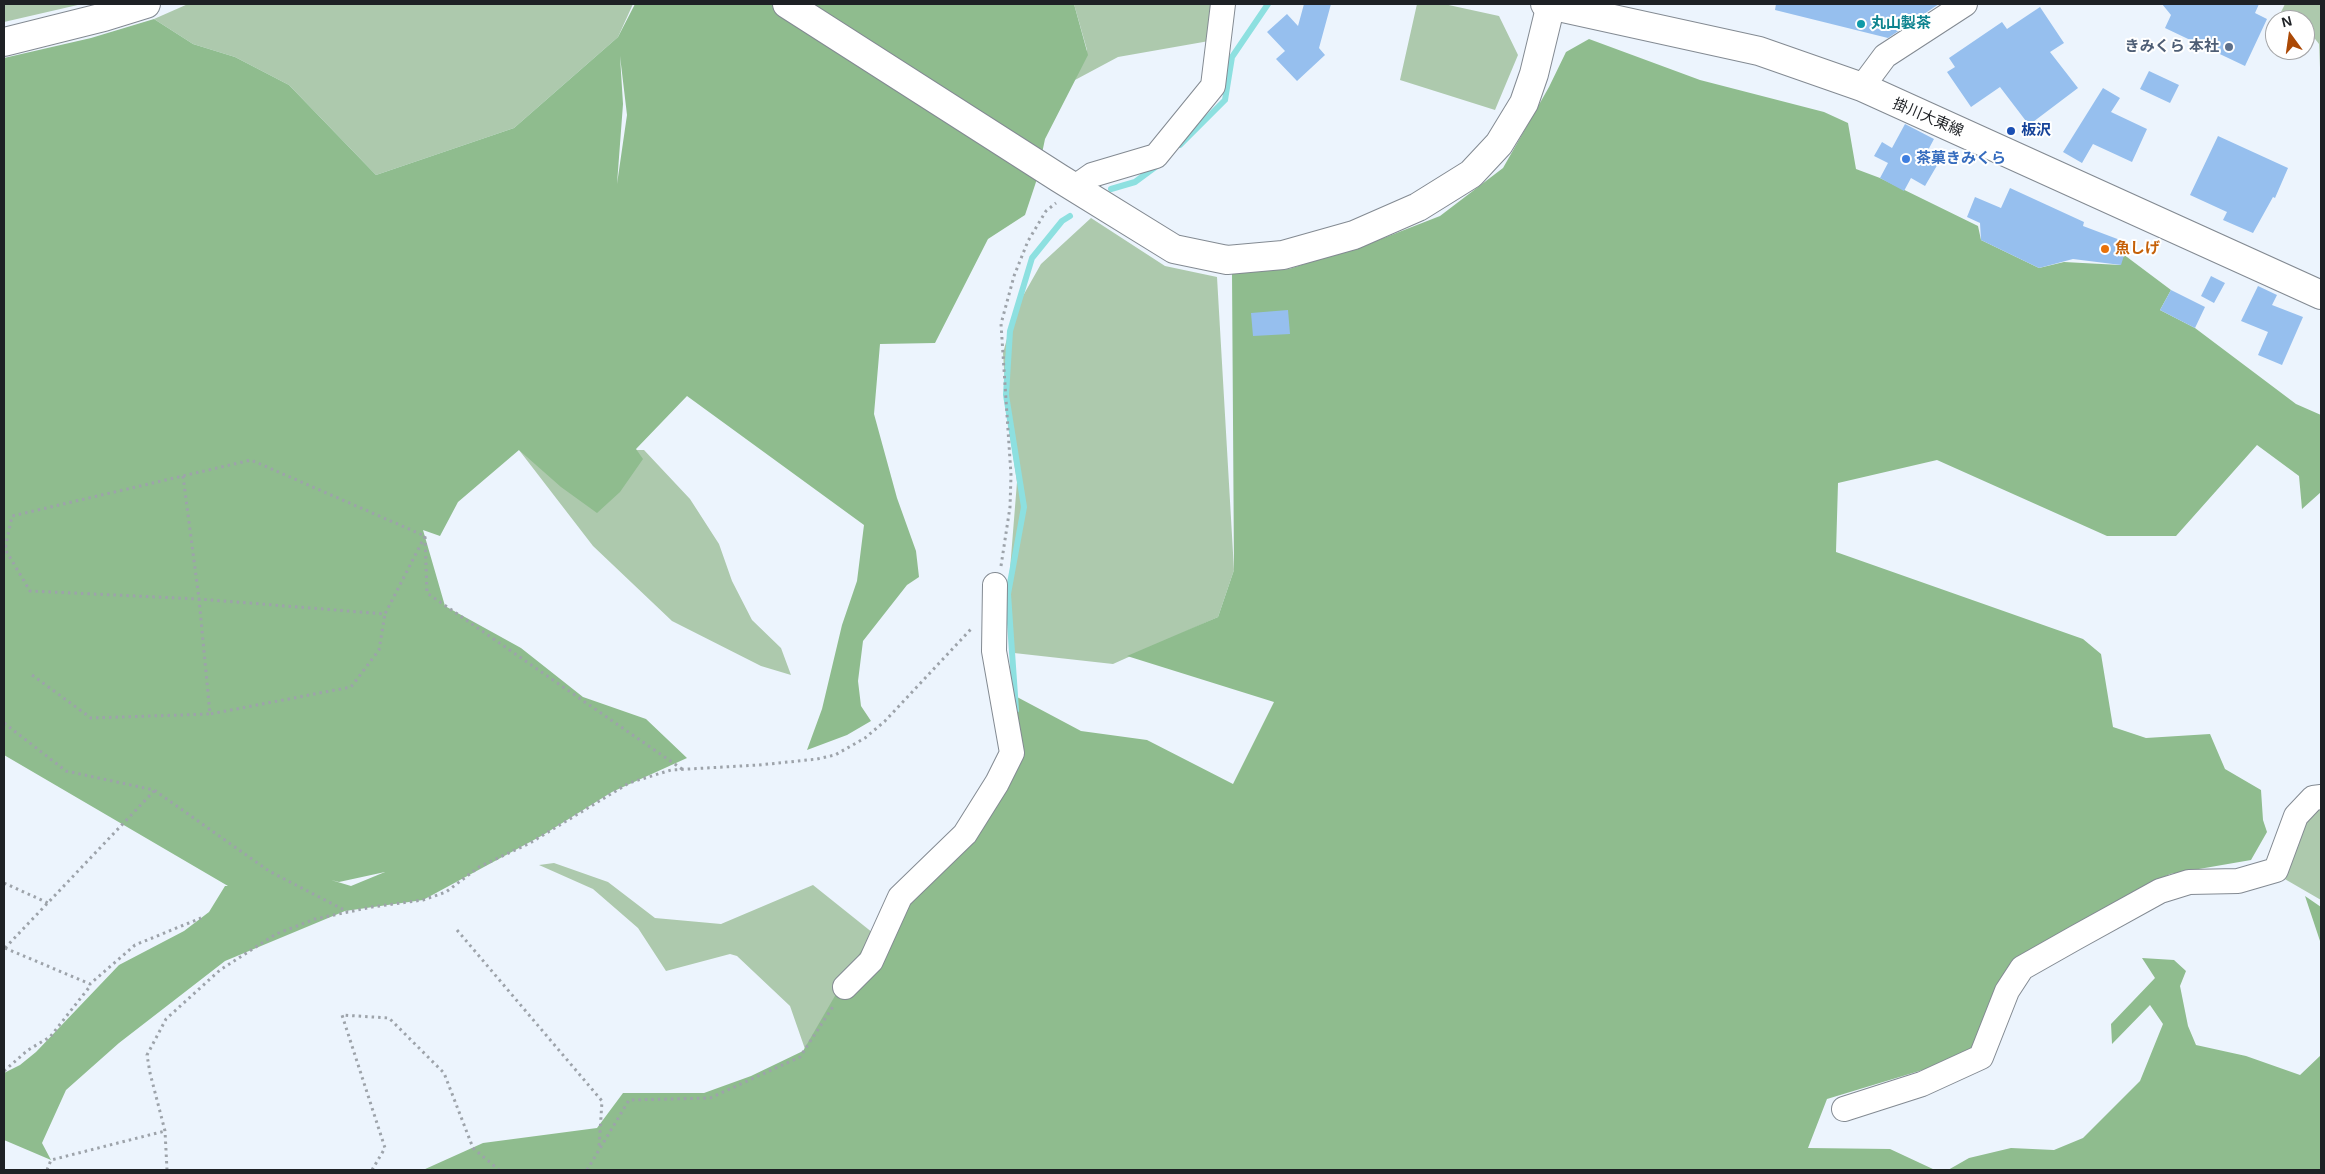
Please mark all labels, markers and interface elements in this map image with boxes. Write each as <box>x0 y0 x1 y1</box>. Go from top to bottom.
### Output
north arrow <box>2265 10 2315 60</box>
text: N <box>2280 12 2293 30</box>
place label: 丸山製茶 <box>1871 15 1931 33</box>
marker: 丸山製茶 <box>1855 18 1867 30</box>
place label: きみくら 本社 <box>2125 38 2219 56</box>
marker: きみくら 本社 <box>2223 41 2235 53</box>
street label: 掛川大東線 <box>1890 95 1966 141</box>
place label: 板沢 <box>2021 122 2051 140</box>
marker: 板沢 <box>2005 125 2017 137</box>
place label: 茶菓きみくら <box>1916 150 2006 168</box>
marker: 茶菓きみくら <box>1900 153 1912 165</box>
place label: 魚しげ <box>2115 240 2160 258</box>
marker: 魚しげ <box>2099 243 2111 255</box>

